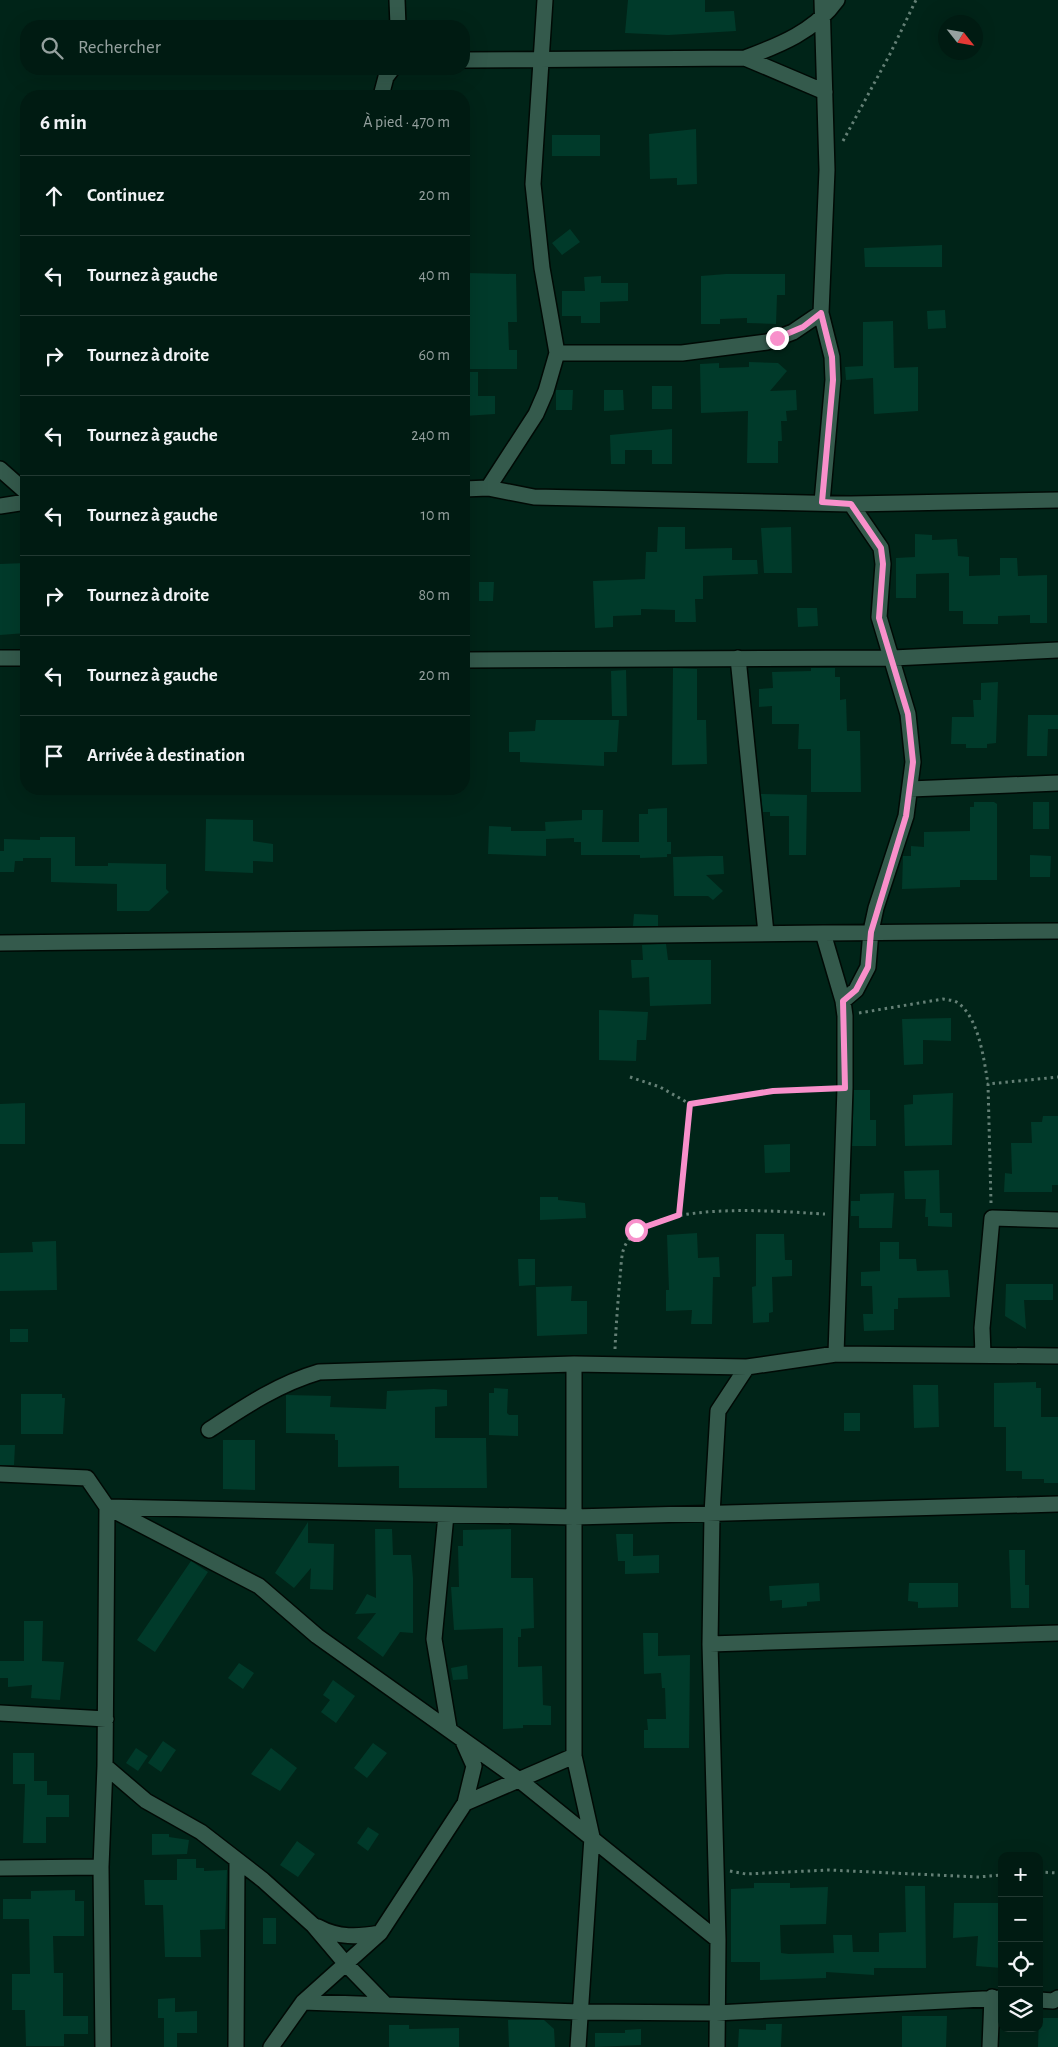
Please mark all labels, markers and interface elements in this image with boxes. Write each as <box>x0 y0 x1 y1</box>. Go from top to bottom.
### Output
north arrow <box>938 15 983 60</box>
search box <box>20 20 470 75</box>
icon: search <box>38 34 66 62</box>
text: Rechercher <box>78 38 161 57</box>
text: 6 min <box>40 112 87 133</box>
text: À pied · 470 m <box>363 114 450 130</box>
icon: ahead <box>40 182 68 210</box>
text: Continuez <box>87 186 164 205</box>
text: 20 m <box>419 187 450 203</box>
icon: left <box>40 262 68 290</box>
text: Tournez à gauche <box>87 266 218 285</box>
text: 40 m <box>418 267 450 283</box>
route end <box>766 327 789 350</box>
icon: right <box>40 342 68 370</box>
text: Tournez à droite <box>87 346 209 365</box>
text: 60 m <box>419 347 450 363</box>
icon: left <box>40 422 68 450</box>
text: Tournez à gauche <box>87 426 218 445</box>
text: 240 m <box>411 427 450 443</box>
icon: left <box>40 502 68 530</box>
text: Tournez à gauche <box>87 506 218 525</box>
text: 10 m <box>421 507 450 523</box>
icon: right <box>40 582 68 610</box>
text: Tournez à droite <box>87 586 209 605</box>
text: 80 m <box>419 587 450 603</box>
icon: left <box>40 662 68 690</box>
text: Tournez à gauche <box>87 666 218 685</box>
text: 20 m <box>419 667 450 683</box>
icon: arrive <box>40 742 68 770</box>
text: Arrivée à destination <box>87 746 245 765</box>
route start <box>625 1219 648 1242</box>
map controls <box>998 1852 1043 2032</box>
button: + <box>998 1852 1043 1897</box>
button: − <box>998 1897 1043 1942</box>
button: locate <box>998 1942 1043 1987</box>
button: layers <box>998 1987 1043 2032</box>

